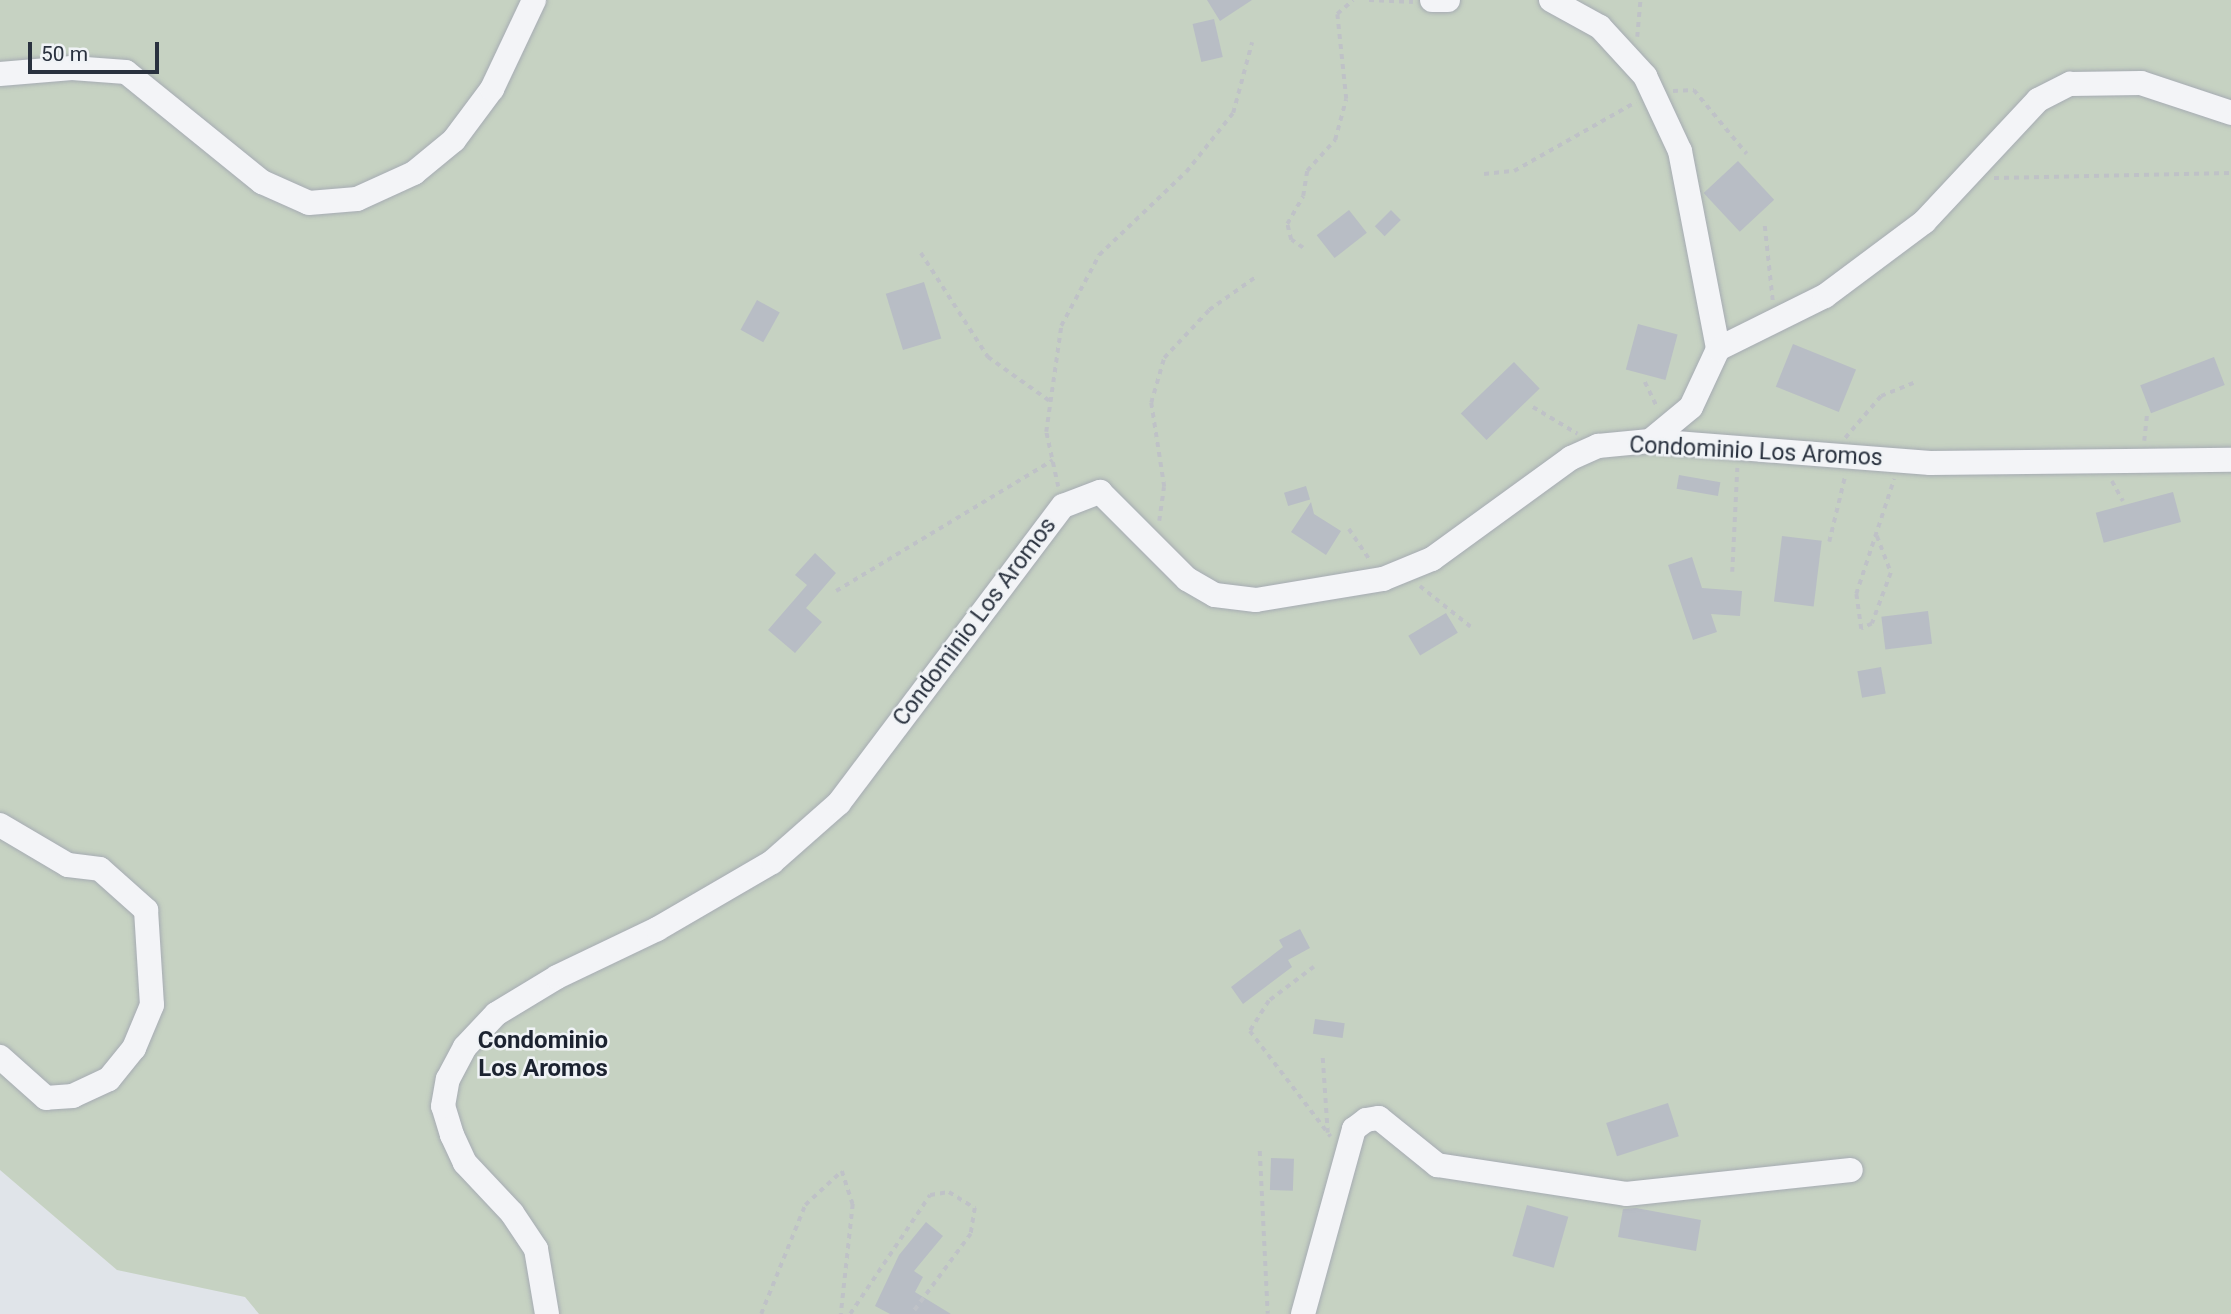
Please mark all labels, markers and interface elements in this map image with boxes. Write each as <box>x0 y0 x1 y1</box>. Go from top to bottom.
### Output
scale bar <box>32 28 163 72</box>
text: 50 m <box>41 42 88 66</box>
street label: Condominio Los Aromos <box>1629 432 1883 472</box>
street label: Condominio Los Aromos <box>888 512 1062 732</box>
district label: Condominio Los Aromos <box>478 1027 608 1083</box>

